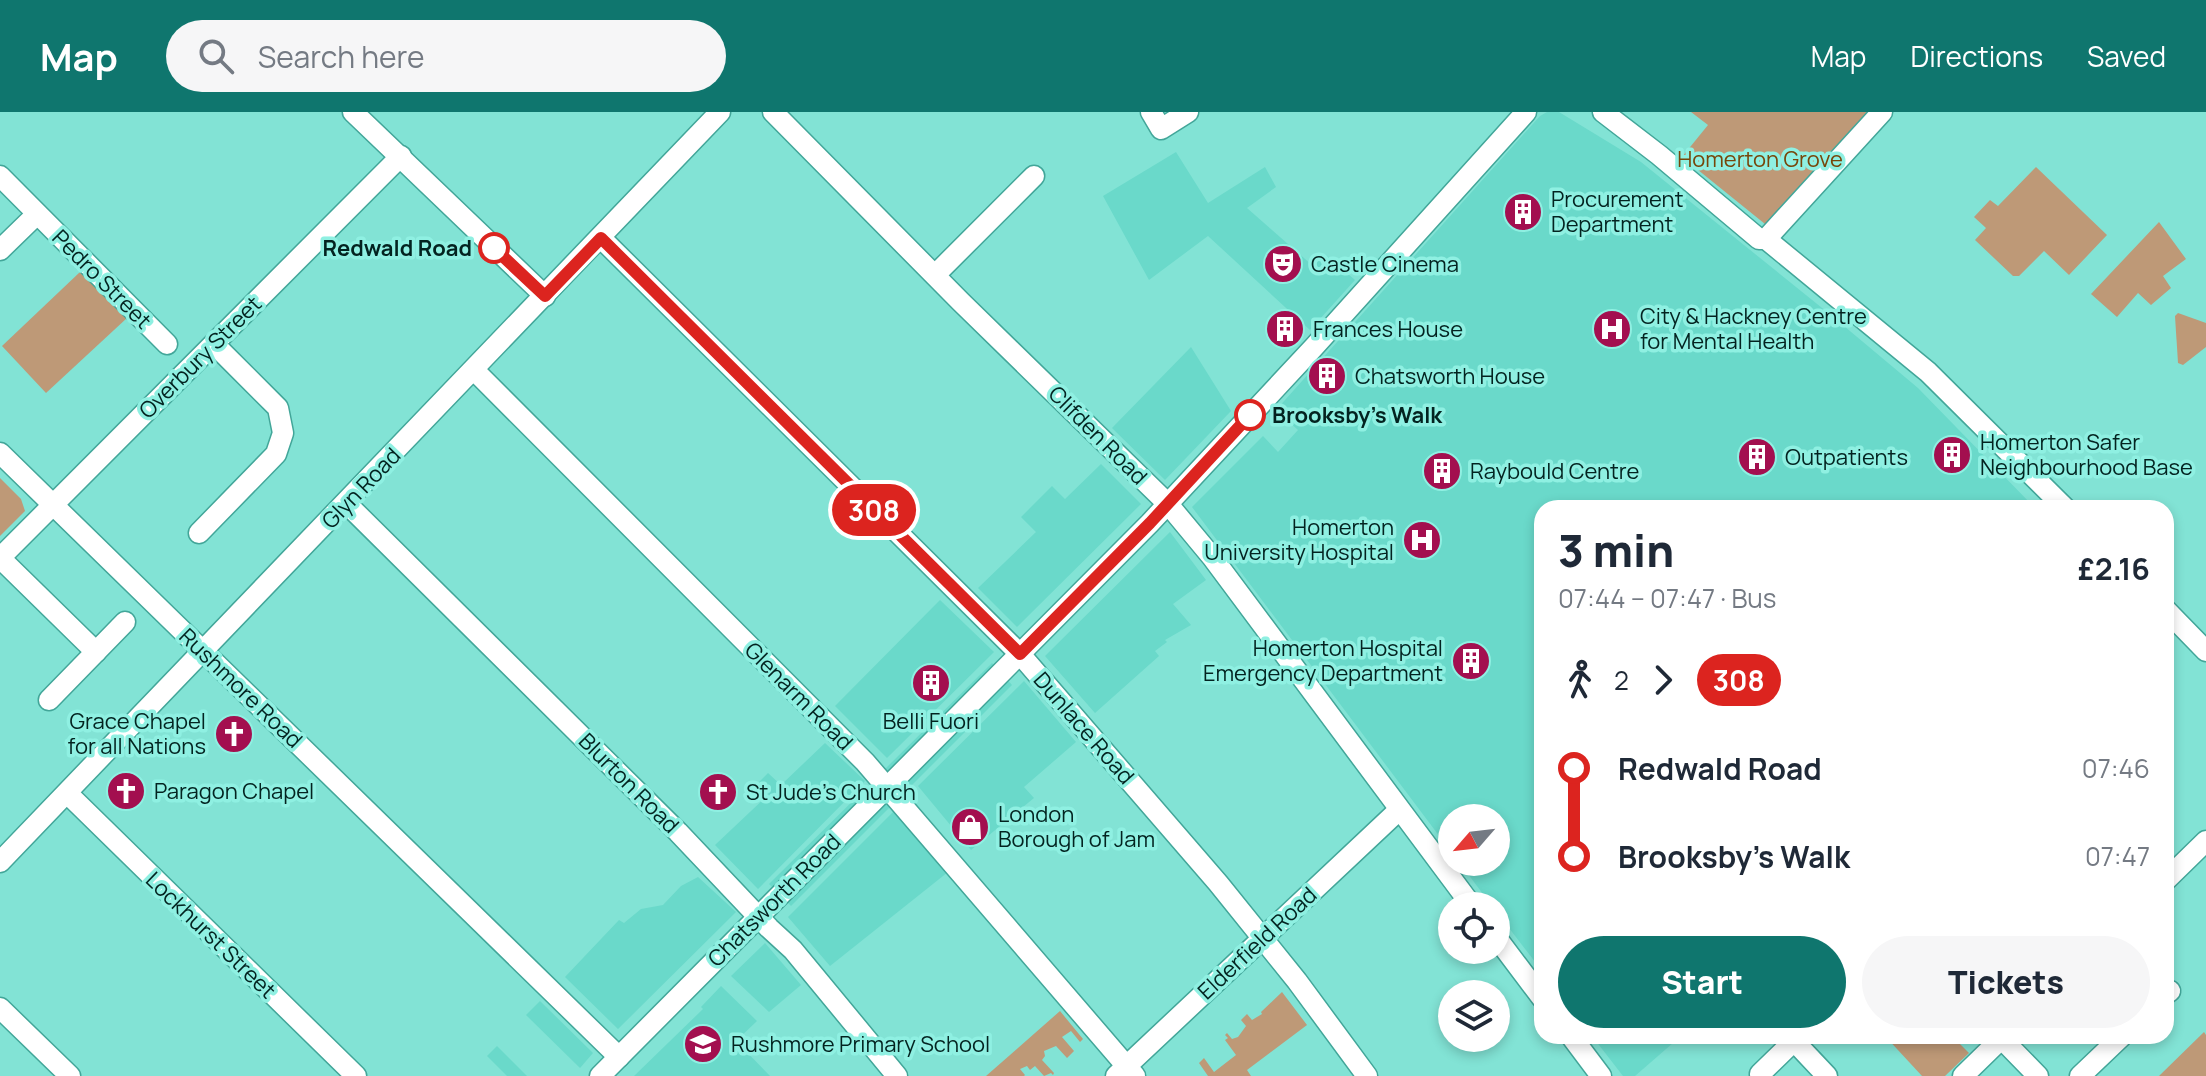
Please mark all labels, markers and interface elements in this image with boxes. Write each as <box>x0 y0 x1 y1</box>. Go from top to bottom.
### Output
search box <box>166 20 726 92</box>
text: Map <box>40 30 118 82</box>
icon: search <box>194 34 238 78</box>
text: Search here <box>258 36 425 77</box>
text: Map <box>1811 37 1866 75</box>
text: Directions <box>1910 37 2043 75</box>
text: Saved <box>2087 37 2166 75</box>
park label: Homerton Grove <box>1677 144 1843 174</box>
place label: Procurement Department <box>1551 184 1684 239</box>
building icon: Procurement Department <box>1502 191 1544 233</box>
street label: Pedro Street <box>46 223 158 335</box>
place label: Redwald Road <box>322 233 472 263</box>
marker: Redwald Road <box>479 233 509 263</box>
theatre icon: Castle Cinema <box>1262 243 1304 285</box>
place label: Castle Cinema <box>1311 249 1459 279</box>
street label: Overbury Street <box>132 289 268 425</box>
place label: City & Hackney Centre for Mental Health <box>1640 301 1867 356</box>
building icon: Frances House <box>1264 308 1306 350</box>
hospital icon: City & Hackney Centre for Mental Health <box>1591 308 1633 350</box>
place label: Frances House <box>1313 314 1463 344</box>
building icon: Chatsworth House <box>1306 355 1348 397</box>
place label: Chatsworth House <box>1355 361 1545 391</box>
street label: Clifden Road <box>1042 379 1154 491</box>
marker: Brooksby's Walk <box>1235 400 1265 430</box>
place label: Brooksby's Walk <box>1272 400 1443 430</box>
place label: Homerton Safer Neighbourhood Base <box>1980 427 2193 482</box>
building icon: Homerton Safer Neighbourhood Base <box>1931 434 1973 476</box>
building icon: Outpatients <box>1736 436 1778 478</box>
street label: Glyn Road <box>315 441 407 535</box>
place label: Outpatients <box>1785 442 1908 472</box>
building icon: Raybould Centre <box>1421 450 1463 492</box>
place label: Raybould Centre <box>1470 456 1640 486</box>
line badge: 308 <box>828 484 920 536</box>
text: 308 <box>848 491 900 529</box>
place label: Homerton University Hospital <box>1204 512 1394 567</box>
hospital icon: Homerton University Hospital <box>1401 519 1443 561</box>
text: 3 min <box>1558 520 1674 580</box>
text: £2.16 <box>2078 548 2150 589</box>
text: 07:44 – 07:47 · Bus <box>1558 580 1776 616</box>
street label: Rushmore Road <box>173 622 309 754</box>
place label: Homerton Hospital Emergency Department <box>1203 633 1443 688</box>
street label: Glenarm Road <box>738 635 860 757</box>
building icon: Homerton Hospital Emergency Department <box>1450 640 1492 682</box>
icon: walk <box>1558 658 1602 702</box>
icon: forward <box>1641 658 1685 702</box>
text: 308 <box>1713 661 1765 699</box>
building icon: Belli Fuori <box>910 662 952 704</box>
text: 2 <box>1614 662 1629 698</box>
street label: Dunlace Road <box>1027 666 1141 790</box>
place label: Grace Chapel for all Nations <box>68 706 206 761</box>
place label: Belli Fuori <box>883 706 979 736</box>
church icon: Grace Chapel for all Nations <box>213 713 255 755</box>
street label: Blurton Road <box>572 726 686 840</box>
text: Redwald Road <box>1618 748 1822 789</box>
text: 07:46 <box>2082 750 2150 786</box>
church icon: Paragon Chapel <box>105 770 147 812</box>
church icon: St Jude's Church <box>697 771 739 813</box>
place label: Paragon Chapel <box>154 776 314 806</box>
place label: St Jude's Church <box>746 777 916 807</box>
place label: London Borough of Jam <box>998 799 1155 854</box>
north arrow <box>1438 804 1510 876</box>
map controls <box>1438 804 1510 1052</box>
shop icon: London Borough of Jam <box>949 806 991 848</box>
street label: Chatsworth Road <box>701 827 847 973</box>
text: Brooksby's Walk <box>1618 836 1850 877</box>
text: 07:47 <box>2085 838 2150 874</box>
street label: Lockhurst Street <box>139 865 283 1005</box>
street label: Elderfield Road <box>1191 880 1323 1006</box>
button: locate <box>1438 892 1510 964</box>
button: Start <box>1558 936 1846 1028</box>
button: Tickets <box>1862 936 2150 1028</box>
button: layers <box>1438 980 1510 1052</box>
school or university icon: Rushmore Primary School <box>682 1023 724 1065</box>
place label: Rushmore Primary School <box>731 1029 990 1059</box>

